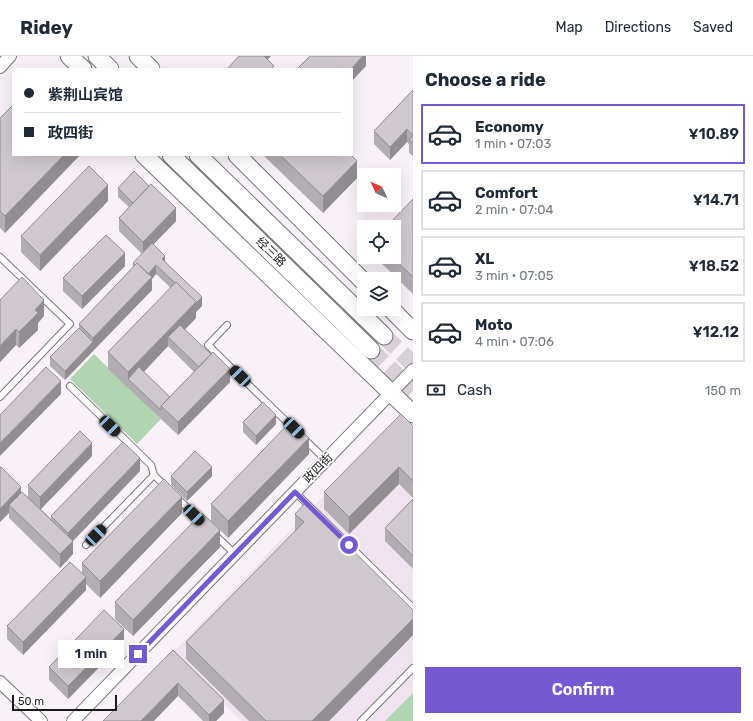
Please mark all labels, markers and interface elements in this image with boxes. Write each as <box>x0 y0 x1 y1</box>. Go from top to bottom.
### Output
text: Ridey <box>20 16 73 39</box>
text: Map <box>556 19 583 36</box>
text: Directions <box>605 19 671 36</box>
text: Saved <box>693 19 733 36</box>
text: Choose a ride <box>425 69 546 91</box>
text: 紫荆山宾馆 <box>48 86 123 104</box>
icon: car <box>427 116 463 152</box>
text: Economy <box>475 118 544 136</box>
text: 政四街 <box>48 124 93 142</box>
text: ¥10.89 <box>688 125 739 143</box>
text: 1 min · 07:03 <box>475 136 551 151</box>
north arrow <box>357 168 401 212</box>
map controls <box>357 168 401 316</box>
icon: car <box>427 182 463 218</box>
text: Comfort <box>475 184 538 202</box>
text: ¥14.71 <box>693 191 739 209</box>
text: 2 min · 07:04 <box>475 202 554 217</box>
button: locate <box>357 220 401 264</box>
street label: 经三路 <box>253 234 289 270</box>
icon: car <box>427 248 463 284</box>
text: XL <box>475 250 494 268</box>
text: ¥18.52 <box>689 257 739 275</box>
text: 3 min · 07:05 <box>475 268 553 283</box>
button: layers <box>357 272 401 316</box>
icon: car <box>427 314 463 350</box>
text: Moto <box>475 316 513 334</box>
text: ¥12.12 <box>692 323 739 341</box>
text: 4 min · 07:06 <box>475 334 554 349</box>
car <box>227 363 253 389</box>
icon: cash <box>425 379 447 401</box>
text: Cash <box>457 381 492 399</box>
text: 150 m <box>705 383 741 398</box>
car <box>97 413 123 439</box>
car <box>281 415 307 441</box>
street label: 政四街 <box>300 450 336 486</box>
car <box>181 502 207 528</box>
car <box>83 522 109 548</box>
route start <box>340 536 358 554</box>
callout: 1 min <box>58 640 124 668</box>
route end <box>129 645 147 663</box>
text: 1 min <box>75 646 107 661</box>
button: Confirm <box>425 667 741 713</box>
scale bar <box>12 693 117 712</box>
text: 50 m <box>18 695 44 708</box>

